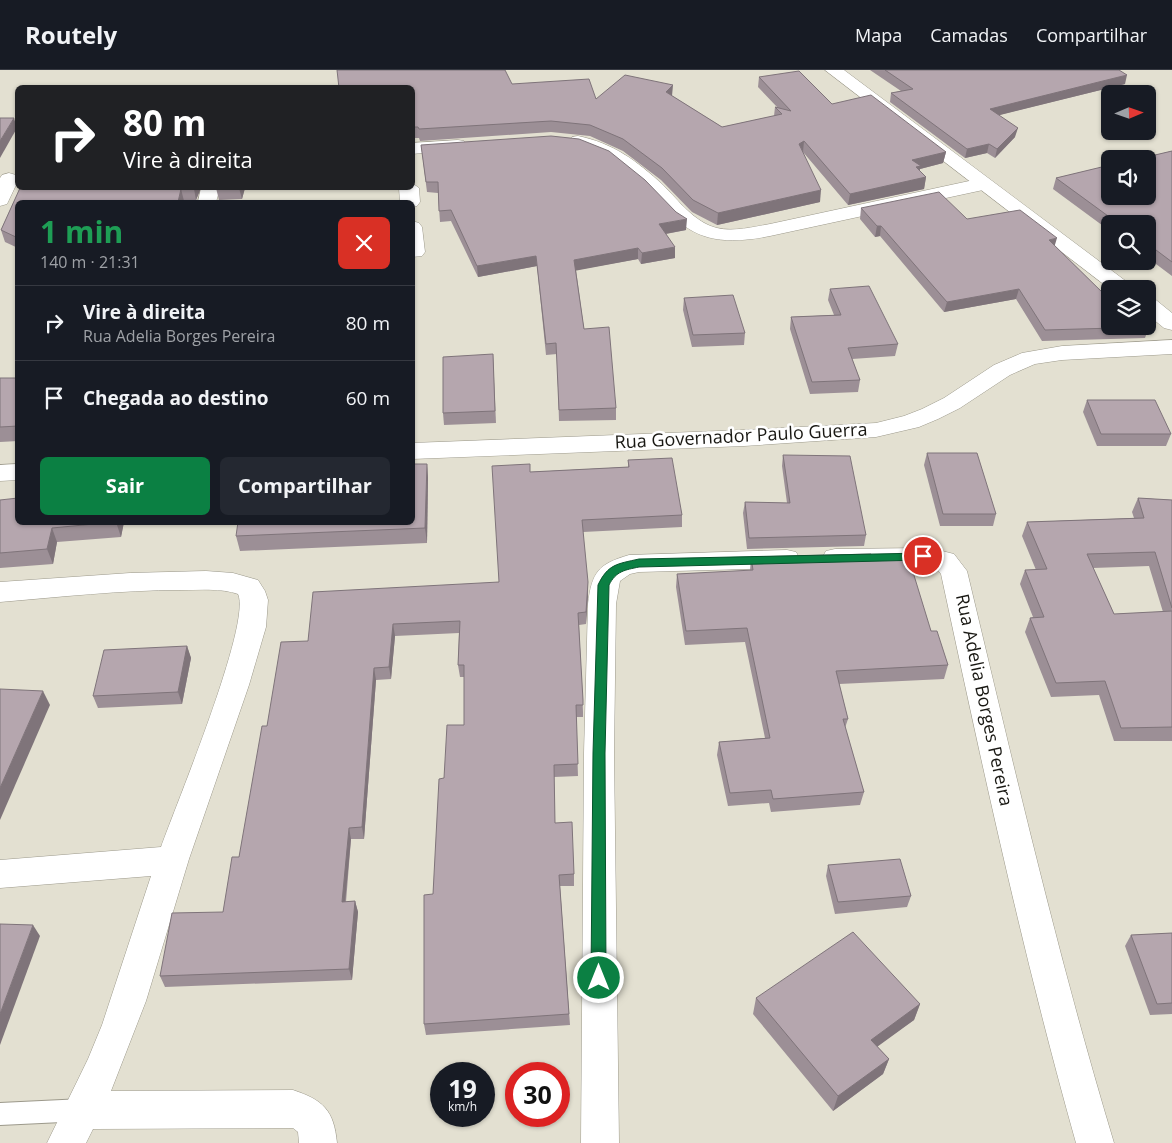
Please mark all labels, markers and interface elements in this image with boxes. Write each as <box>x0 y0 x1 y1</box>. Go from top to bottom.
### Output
text: Routely <box>25 18 117 51</box>
text: Mapa <box>855 23 902 47</box>
text: Camadas <box>930 23 1008 47</box>
text: Compartilhar <box>1036 23 1147 47</box>
north arrow <box>1101 85 1156 140</box>
map controls <box>1101 85 1156 335</box>
text: 80 m <box>123 99 206 146</box>
icon: right <box>40 105 105 170</box>
text: Vire à direita <box>123 144 253 174</box>
button: sound <box>1101 150 1156 205</box>
text: 1 min <box>40 211 123 252</box>
button: search <box>1101 215 1156 270</box>
button: close <box>338 217 390 269</box>
text: 140 m · 21:31 <box>40 251 140 273</box>
button: layers <box>1101 280 1156 335</box>
text: Vire à direita <box>83 299 206 325</box>
icon: right <box>40 309 68 337</box>
text: 80 m <box>346 310 390 336</box>
text: Rua Adelia Borges Pereira <box>83 325 275 347</box>
icon: arrive <box>40 384 68 412</box>
text: Chegada ao destino <box>83 385 269 411</box>
text: 60 m <box>346 385 390 411</box>
street label: Rua Governador Paulo Guerra <box>614 416 868 454</box>
button: Sair <box>40 457 210 515</box>
button: Compartilhar <box>220 457 390 515</box>
pin <box>902 535 944 577</box>
icon: arrive <box>909 542 937 570</box>
street label: Rua Adelia Borges Pereira <box>951 591 1019 808</box>
position arrow <box>572 951 624 1003</box>
speed limit sign: 30 <box>505 1062 570 1127</box>
text: 19 <box>448 1071 477 1105</box>
text: km/h <box>448 1098 477 1115</box>

